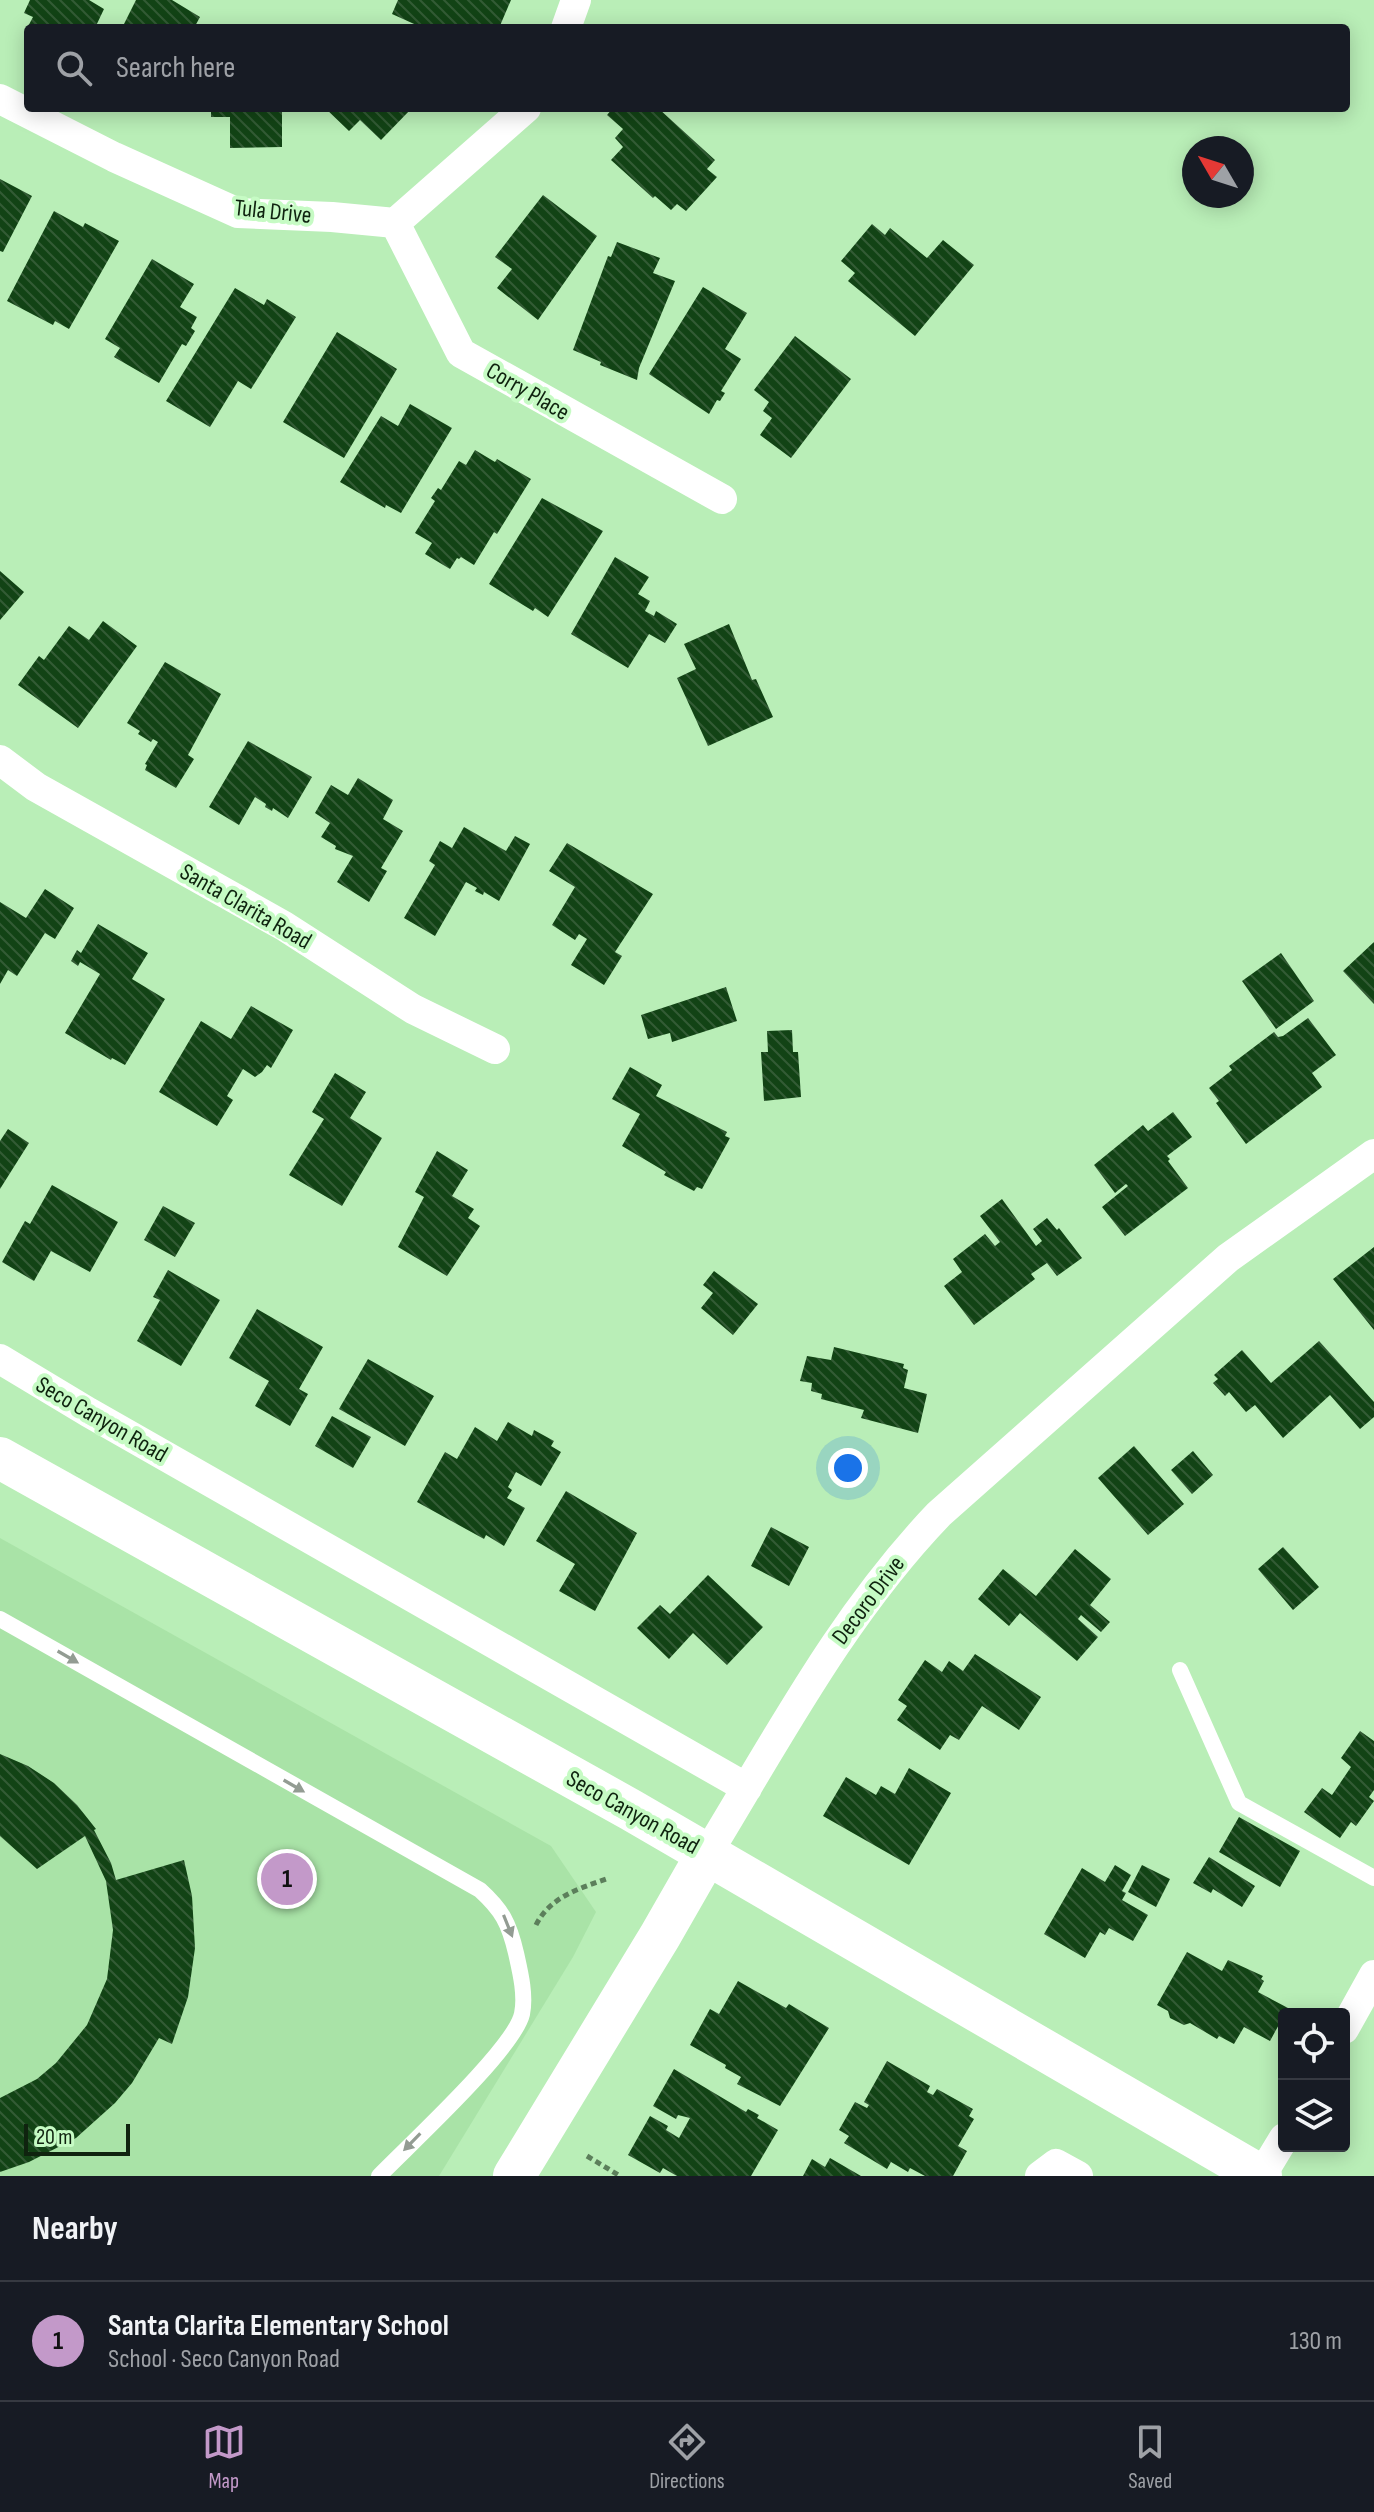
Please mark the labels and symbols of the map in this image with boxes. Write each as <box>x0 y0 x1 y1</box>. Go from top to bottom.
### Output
north arrow <box>1182 136 1254 208</box>
street label: Tula Drive <box>233 193 313 230</box>
street label: Corry Place <box>481 356 575 427</box>
street label: Santa Clarita Road <box>175 857 317 956</box>
street label: Seco Canyon Road <box>31 1370 173 1469</box>
your location <box>828 1448 868 1488</box>
street label: Decoro Drive <box>826 1550 911 1650</box>
one-way arrow <box>57 1650 79 1664</box>
street label: Seco Canyon Road <box>561 1764 704 1861</box>
one-way arrow <box>283 1779 305 1793</box>
pin: 1 <box>261 1849 313 1909</box>
one-way arrow <box>501 1914 514 1938</box>
scale bar <box>24 2120 130 2156</box>
one-way arrow <box>403 2132 422 2151</box>

